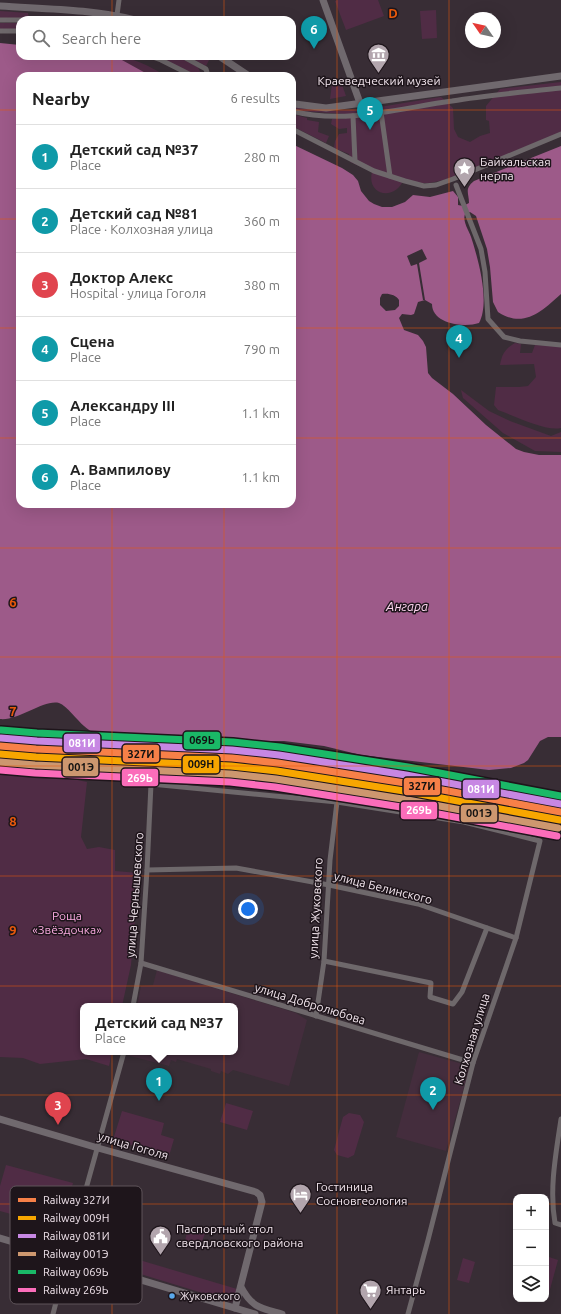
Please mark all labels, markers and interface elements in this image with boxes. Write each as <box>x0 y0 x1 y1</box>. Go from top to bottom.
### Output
text: D <box>388 6 398 20</box>
north arrow <box>465 12 501 48</box>
search box <box>16 16 296 60</box>
pin: 6 <box>301 16 327 49</box>
icon: search <box>30 27 52 49</box>
text: Search here <box>62 30 141 47</box>
museum icon: Краеведческий музей <box>366 41 392 74</box>
place label: Краеведческий музей <box>317 74 441 87</box>
text: Nearby <box>32 89 90 108</box>
text: 6 results <box>230 91 280 105</box>
pin: 5 <box>357 97 383 130</box>
text: Детский сад №37 <box>70 141 198 158</box>
text: 1 <box>41 150 49 164</box>
text: 280 m <box>244 150 280 164</box>
place label: Байкальская нерпа <box>480 155 551 182</box>
place icon: Байкальская нерпа <box>452 156 478 189</box>
text: Place <box>70 158 101 172</box>
text: Детский сад №81 <box>70 205 198 222</box>
text: 2 <box>41 214 49 228</box>
text: 360 m <box>244 214 280 228</box>
text: Place · Колхозная улица <box>70 222 213 236</box>
text: Доктор Алекс <box>70 269 173 286</box>
text: 3 <box>41 278 49 292</box>
text: 380 m <box>244 278 280 292</box>
text: Hospital · улица Гоголя <box>70 286 206 300</box>
pin: 4 <box>446 325 472 358</box>
text: Сцена <box>70 333 115 350</box>
text: 4 <box>41 342 49 356</box>
text: 790 m <box>244 342 280 356</box>
text: Place <box>70 350 101 364</box>
text: Александру III <box>70 397 175 414</box>
text: 5 <box>41 406 49 420</box>
text: 1.1 km <box>241 406 280 420</box>
text: Place <box>70 414 101 428</box>
text: А. Вампилову <box>70 461 171 478</box>
text: 6 <box>41 470 49 484</box>
text: 1.1 km <box>241 470 280 484</box>
text: Place <box>70 478 101 492</box>
text: 6 <box>9 595 17 609</box>
water label: Ангара <box>385 599 428 613</box>
text: 7 <box>9 704 17 718</box>
line badge: 069Ь <box>183 731 221 750</box>
line badge: 081И <box>63 733 101 753</box>
text: 069Ь <box>189 734 215 746</box>
text: 081И <box>69 737 95 749</box>
line badge: 327И <box>122 744 160 763</box>
text: 327И <box>128 748 154 760</box>
line badge: 009Н <box>182 755 220 774</box>
line badge: 001Э <box>62 757 99 777</box>
text: 009Н <box>188 758 214 770</box>
text: 001Э <box>68 761 94 773</box>
line badge: 269Ь <box>121 768 159 787</box>
text: 269Ь <box>127 772 153 784</box>
line badge: 327И <box>403 777 441 796</box>
line badge: 081И <box>462 779 500 799</box>
text: 327И <box>409 780 435 792</box>
text: 081И <box>468 783 494 795</box>
line badge: 269Ь <box>400 801 438 820</box>
text: 269Ь <box>406 804 432 816</box>
line badge: 001Э <box>460 804 498 823</box>
text: 001Э <box>466 807 492 819</box>
text: 8 <box>9 814 17 828</box>
street label: улица Чернышевского <box>124 832 145 958</box>
street label: улица Жуковского <box>306 857 325 959</box>
street label: улица Белинского <box>332 869 434 906</box>
your location <box>238 899 258 919</box>
park label: Роща «Звёздочка» <box>32 909 102 936</box>
text: 9 <box>9 923 17 937</box>
street label: улица Добролюбова <box>253 980 367 1027</box>
street label: Колхозная улица <box>451 992 492 1086</box>
popup <box>80 1003 238 1055</box>
text: Детский сад №37 <box>95 1014 223 1031</box>
text: Place <box>95 1031 126 1045</box>
pin: 1 <box>146 1068 172 1101</box>
pin: 2 <box>420 1077 446 1110</box>
pin: 3 <box>45 1092 71 1125</box>
street label: улица Гоголя <box>96 1129 170 1162</box>
place label: Гостиница Сосновгеология <box>316 1180 408 1207</box>
hotel icon: Гостиница Сосновгеология <box>288 1181 314 1214</box>
legend <box>10 1186 142 1304</box>
text: Railway 327И <box>43 1194 109 1206</box>
map controls <box>513 1194 549 1302</box>
button: + <box>513 1194 549 1230</box>
text: Railway 009Н <box>43 1212 109 1224</box>
place label: Паспортный стол свердловского района <box>176 1222 303 1249</box>
public building icon: Паспортный стол свердловского района <box>148 1223 174 1256</box>
text: Railway 081И <box>43 1230 109 1242</box>
button: − <box>513 1230 549 1266</box>
text: Railway 001Э <box>43 1248 109 1260</box>
text: Railway 069Ь <box>43 1266 109 1278</box>
button: layers <box>513 1266 549 1302</box>
supermarket icon: Янтарь <box>357 1277 383 1310</box>
place label: Янтарь <box>386 1283 425 1296</box>
text: Railway 269Ь <box>43 1284 109 1296</box>
place label: Жуковского <box>180 1290 240 1302</box>
marker: Жуковского <box>167 1291 177 1301</box>

